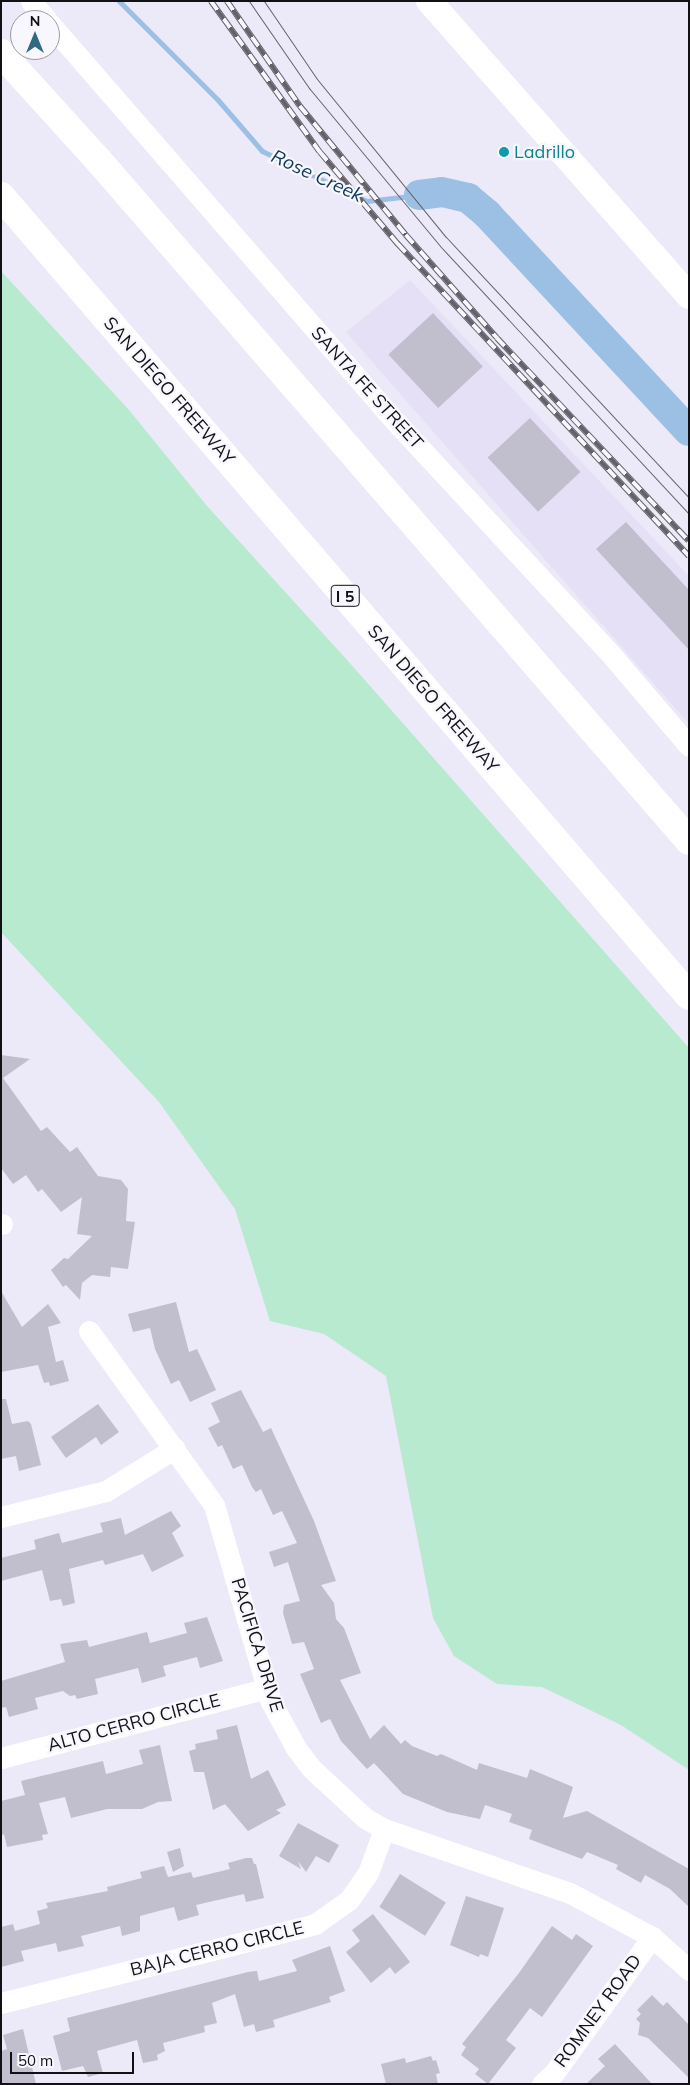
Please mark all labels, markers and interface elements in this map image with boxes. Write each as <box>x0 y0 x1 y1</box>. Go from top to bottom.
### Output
north arrow <box>10 10 60 60</box>
text: N <box>30 12 40 30</box>
place label: Ladrillo <box>514 141 575 163</box>
water label: Rose Creek <box>267 145 367 207</box>
marker: Ladrillo <box>498 146 510 158</box>
street label: SAN DIEGO FREEWAY <box>99 313 239 469</box>
street label: SANTA FE STREET <box>307 323 427 453</box>
road number: I 5 <box>330 582 360 610</box>
street label: SAN DIEGO FREEWAY <box>363 621 503 777</box>
street label: PACIFICA DRIVE <box>226 1575 288 1715</box>
street label: ALTO CERRO CIRCLE <box>45 1690 223 1756</box>
street label: BAJA CERRO CIRCLE <box>128 1917 306 1981</box>
street label: ROMNEY ROAD <box>550 1950 646 2072</box>
scale bar <box>12 2042 136 2074</box>
text: 50 m <box>18 2051 53 2070</box>

